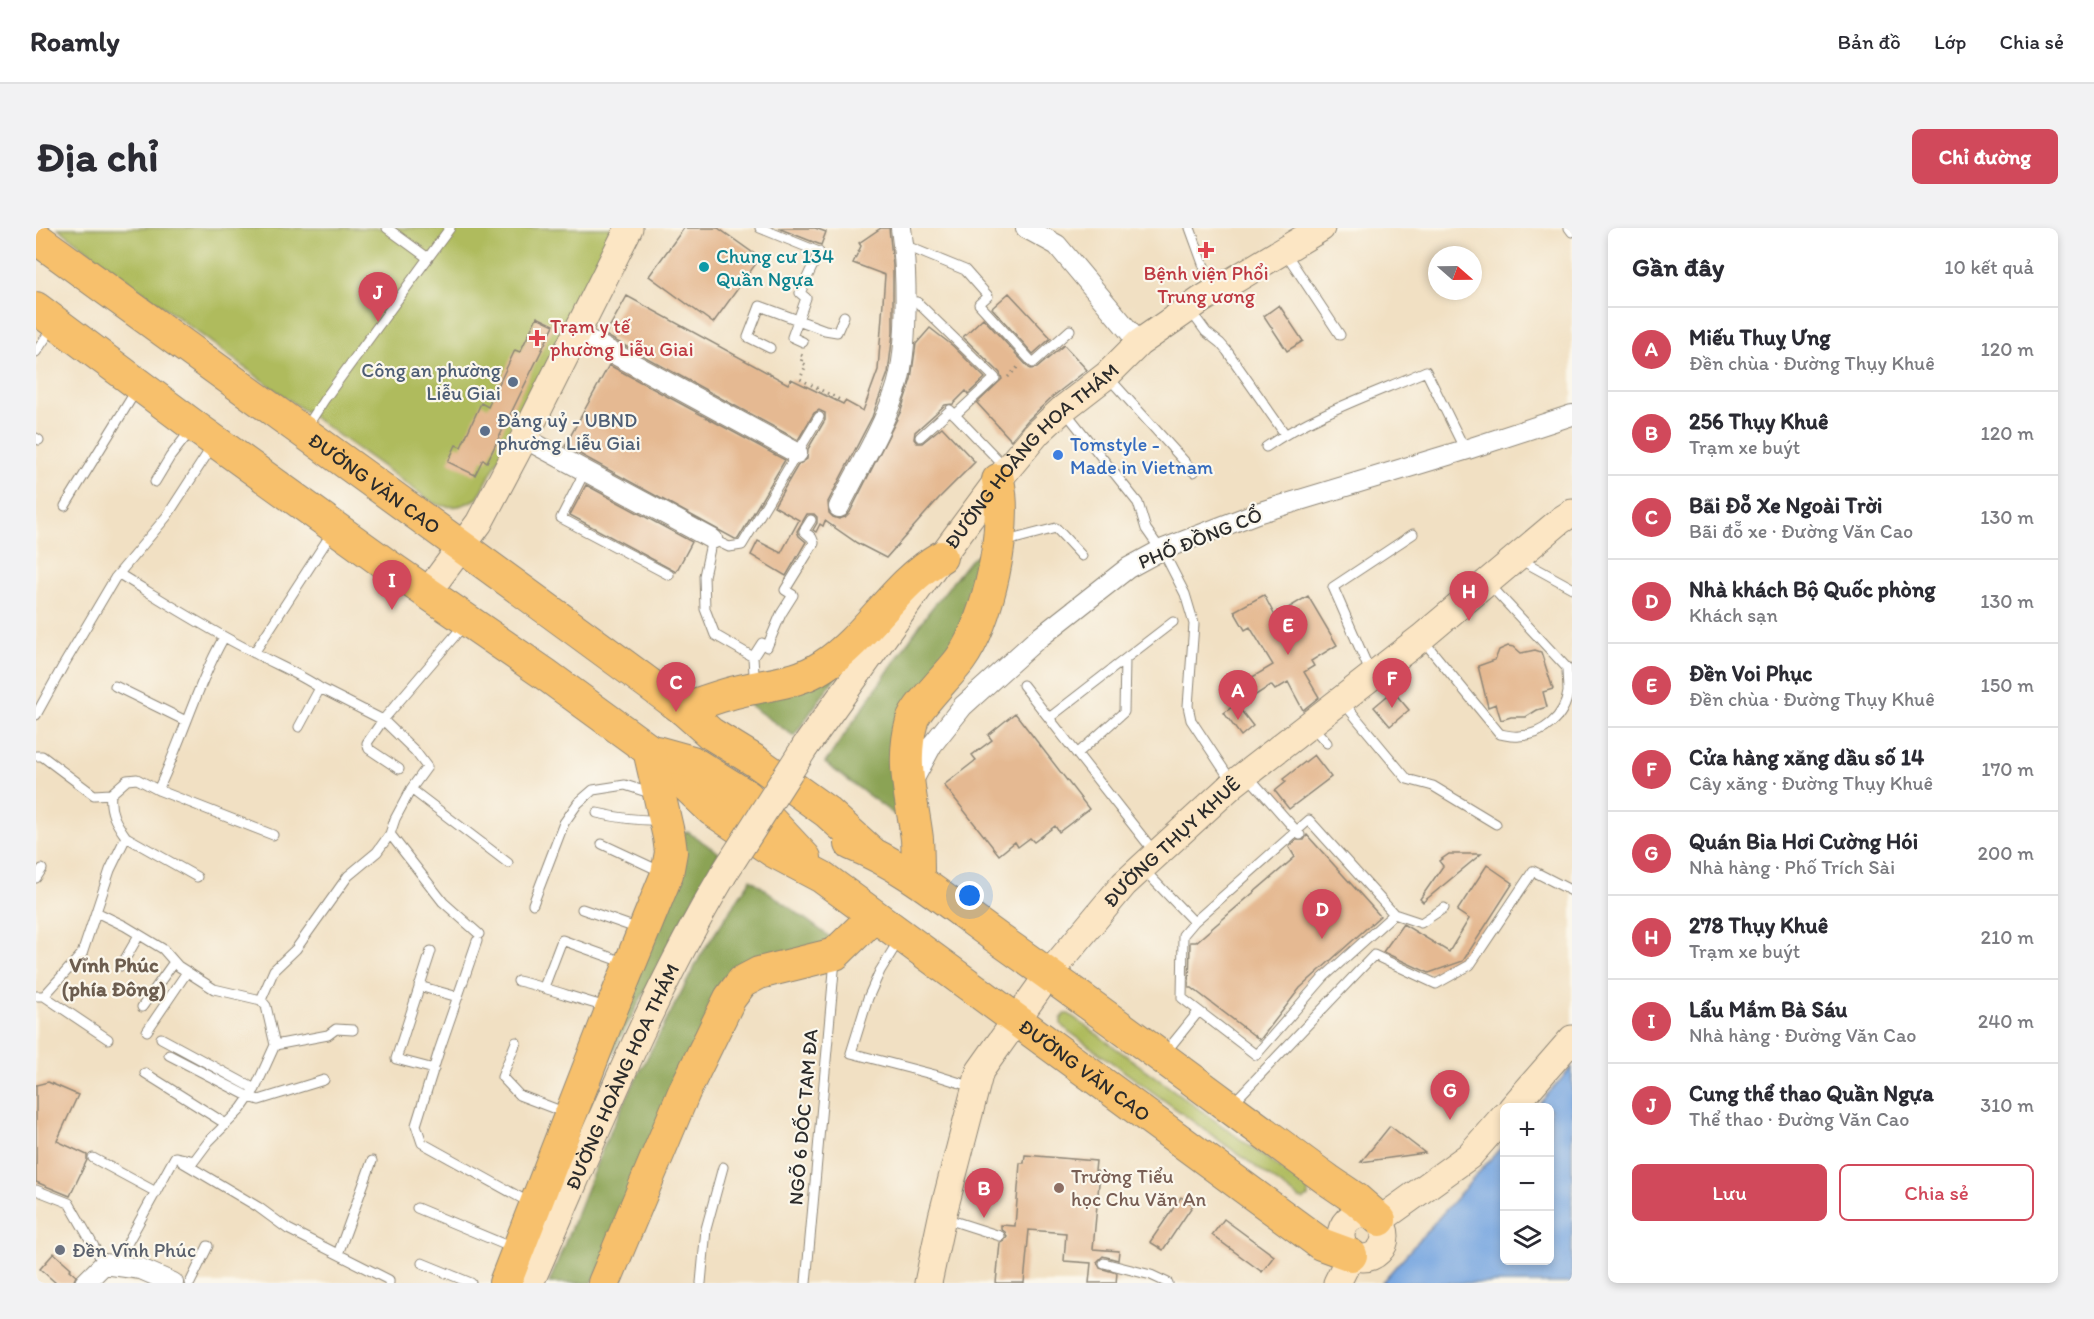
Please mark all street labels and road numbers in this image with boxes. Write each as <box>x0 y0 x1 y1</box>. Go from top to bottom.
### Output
street label: ĐƯỜNG HOÀNG HOA THÁM <box>939 358 1124 554</box>
street label: ĐƯỜNG VĂN CAO <box>304 427 445 539</box>
street label: PHỐ ĐỒNG CỔ <box>1134 501 1265 574</box>
street label: ĐƯỜNG THỤY KHUÊ <box>1098 772 1245 912</box>
street label: ĐƯỜNG HOÀNG HOA THÁM <box>560 959 684 1193</box>
street label: ĐƯỜNG VĂN CAO <box>1014 1014 1155 1127</box>
street label: NGÕ 6 DỐC TAM ĐA <box>783 1028 823 1206</box>

